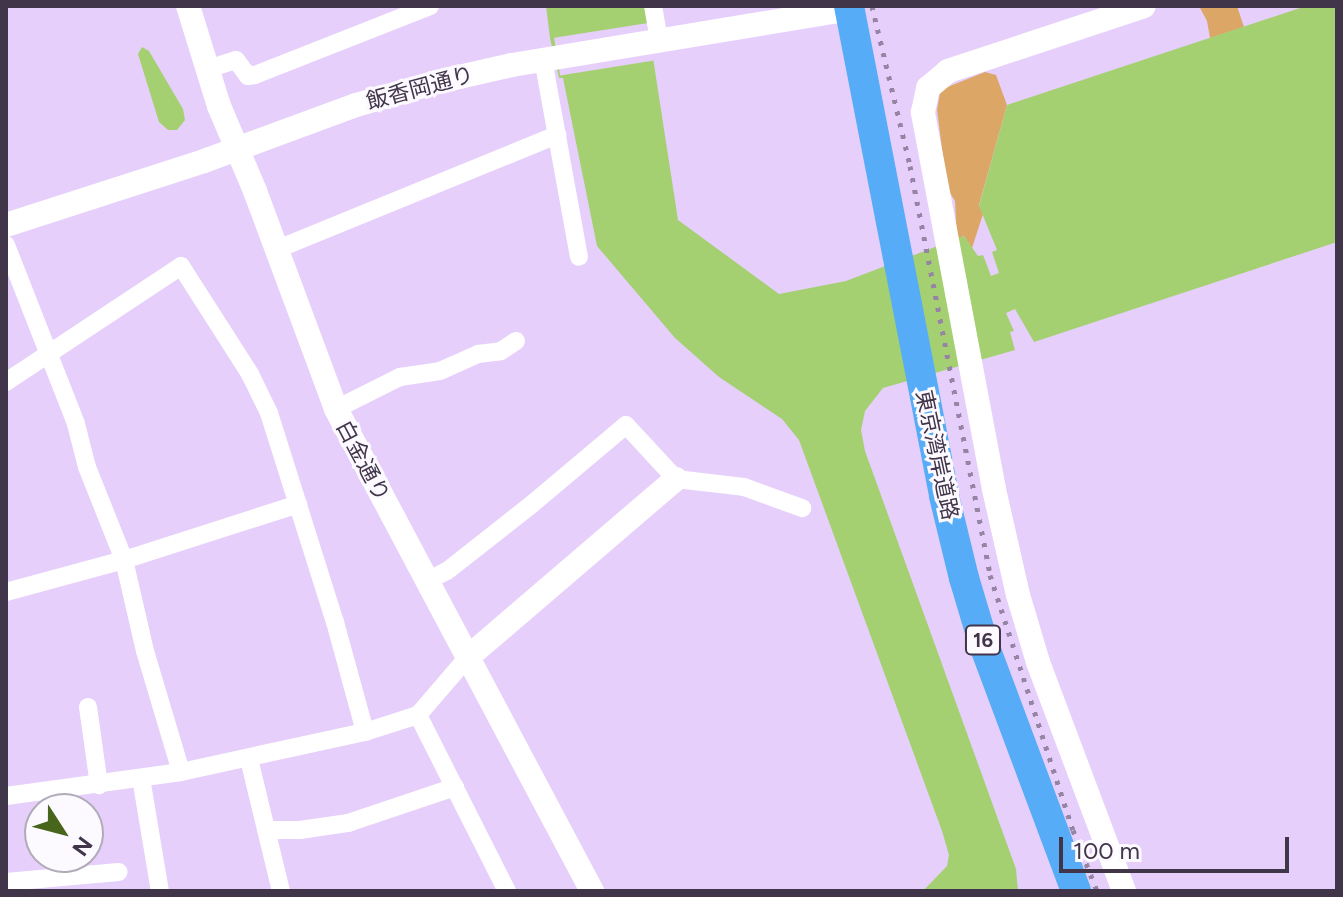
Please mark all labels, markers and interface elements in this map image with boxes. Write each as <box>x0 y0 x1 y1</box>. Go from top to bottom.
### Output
street label: 飯香岡通り <box>363 61 477 115</box>
street label: 東京湾岸道路 <box>910 388 964 522</box>
street label: 白金通り <box>331 416 395 506</box>
road number: 16 <box>963 624 1003 656</box>
north arrow <box>24 793 104 873</box>
scale bar <box>1063 821 1293 871</box>
text: N <box>66 831 98 861</box>
text: 100 m <box>1073 836 1140 865</box>

